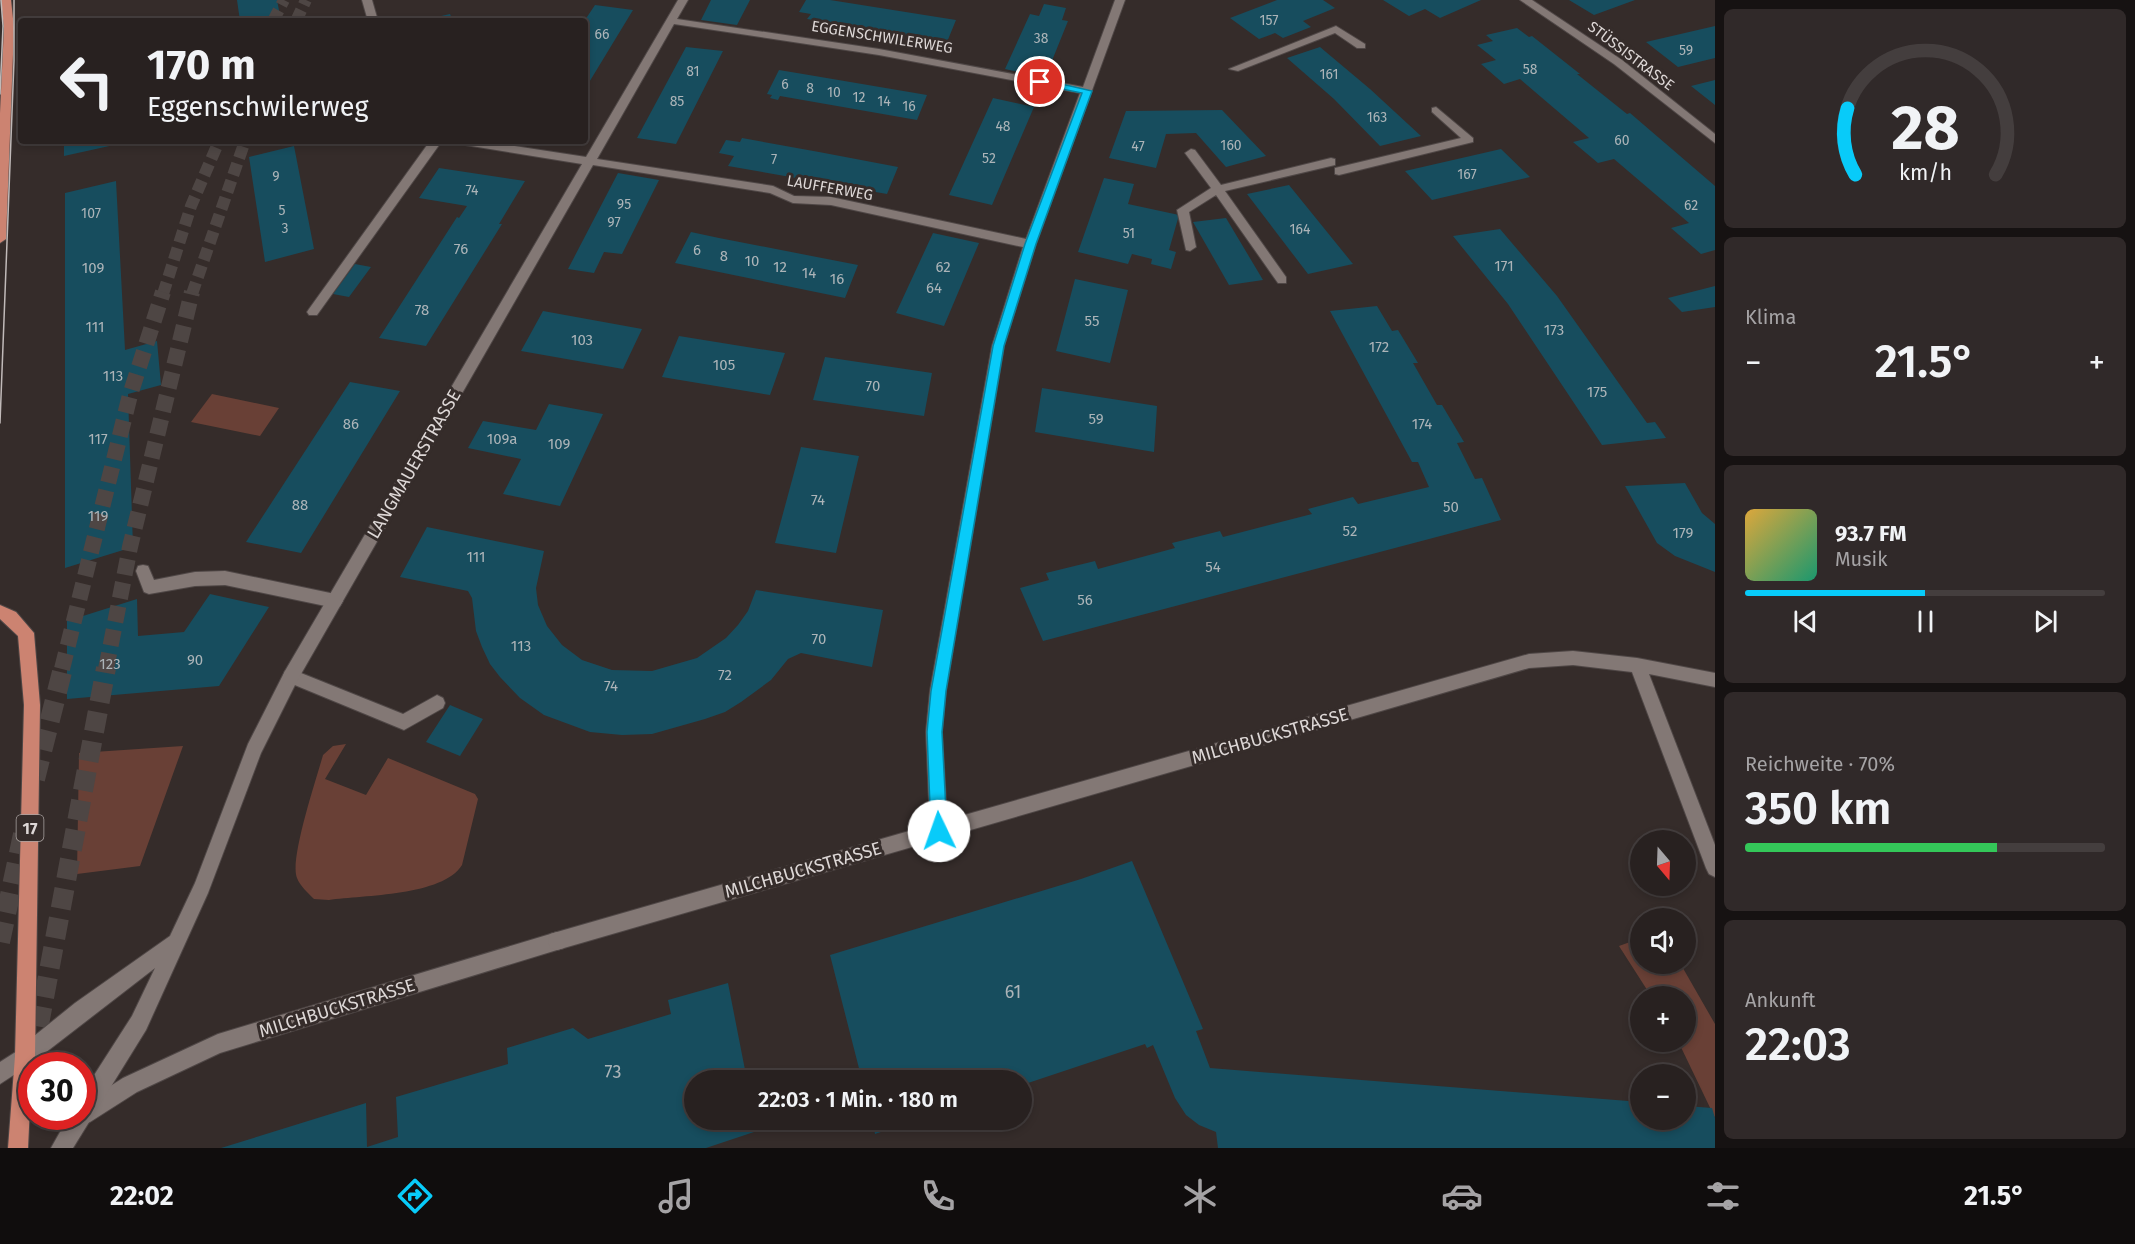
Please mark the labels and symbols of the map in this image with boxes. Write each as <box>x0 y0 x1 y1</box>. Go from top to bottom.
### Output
house number: 157 <box>1260 12 1278 29</box>
street label: EGGENSCHWILERWEG <box>810 17 954 57</box>
street label: STÜSSISTRASSE <box>1584 18 1678 94</box>
house number: 66 <box>595 26 609 43</box>
house number: 38 <box>1034 30 1049 47</box>
house number: 59 <box>1679 42 1693 59</box>
pin <box>1014 56 1065 107</box>
house number: 58 <box>1523 61 1538 78</box>
house number: 81 <box>686 63 700 80</box>
house number: 161 <box>1320 66 1338 83</box>
house number: 6 <box>781 76 789 93</box>
house number: 8 <box>806 80 814 97</box>
house number: 10 <box>827 84 841 101</box>
house number: 12 <box>853 89 866 106</box>
house number: 85 <box>670 93 684 110</box>
house number: 14 <box>877 93 891 110</box>
house number: 16 <box>902 98 916 115</box>
house number: 163 <box>1367 109 1387 126</box>
house number: 48 <box>995 118 1011 135</box>
house number: 60 <box>1614 132 1630 149</box>
house number: 160 <box>1220 137 1242 154</box>
house number: 47 <box>1131 138 1145 155</box>
house number: 52 <box>982 150 996 167</box>
house number: 7 <box>771 151 777 168</box>
house number: 167 <box>1457 166 1477 183</box>
house number: 9 <box>272 168 280 185</box>
street label: LAUFFERWEG <box>785 172 875 204</box>
house number: 74 <box>465 182 479 199</box>
house number: 95 <box>617 196 631 213</box>
house number: 62 <box>1684 197 1698 214</box>
house number: 5 <box>278 202 286 219</box>
house number: 107 <box>81 205 101 222</box>
house number: 97 <box>607 214 621 231</box>
house number: 3 <box>282 220 289 237</box>
house number: 164 <box>1290 221 1311 238</box>
house number: 51 <box>1123 225 1135 242</box>
house number: 76 <box>454 240 468 258</box>
house number: 6 <box>693 241 701 259</box>
house number: 8 <box>720 247 728 265</box>
house number: 10 <box>745 252 759 270</box>
house number: 171 <box>1494 257 1514 275</box>
house number: 12 <box>773 258 787 276</box>
house number: 62 <box>935 258 951 276</box>
house number: 109 <box>82 259 104 277</box>
house number: 14 <box>802 264 816 282</box>
house number: 16 <box>830 270 844 288</box>
house number: 64 <box>926 279 942 297</box>
house number: 78 <box>415 301 429 319</box>
house number: 55 <box>1085 312 1099 330</box>
house number: 111 <box>85 318 105 336</box>
house number: 173 <box>1544 321 1564 339</box>
house number: 103 <box>571 331 593 349</box>
house number: 172 <box>1369 338 1389 356</box>
house number: 105 <box>713 356 735 374</box>
house number: 113 <box>103 367 123 385</box>
house number: 70 <box>866 377 880 395</box>
house number: 175 <box>1587 383 1607 401</box>
street label: LANGMAUERSTRASSE <box>362 386 466 542</box>
house number: 59 <box>1088 410 1104 428</box>
house number: 86 <box>343 415 359 433</box>
house number: 174 <box>1412 415 1432 433</box>
house number: 117 <box>88 430 108 448</box>
house number: 109a <box>487 430 517 448</box>
house number: 109 <box>548 435 570 453</box>
house number: 74 <box>811 491 825 509</box>
house number: 88 <box>292 496 308 514</box>
house number: 50 <box>1443 498 1459 516</box>
house number: 119 <box>88 507 108 525</box>
house number: 52 <box>1343 522 1357 540</box>
house number: 179 <box>1673 524 1694 542</box>
house number: 111 <box>466 548 486 566</box>
house number: 54 <box>1205 558 1221 576</box>
house number: 56 <box>1077 591 1093 609</box>
house number: 70 <box>812 630 826 648</box>
house number: 113 <box>511 637 531 655</box>
house number: 90 <box>187 651 203 669</box>
house number: 123 <box>99 655 121 673</box>
house number: 72 <box>718 666 732 684</box>
house number: 74 <box>604 677 618 695</box>
street label: MILCHBUCKSTRASSE <box>1189 703 1351 769</box>
position arrow <box>907 799 971 863</box>
road number: 17 <box>16 815 44 841</box>
north arrow <box>1630 830 1696 896</box>
street label: MILCHBUCKSTRASSE <box>722 837 884 903</box>
street label: MILCHBUCKSTRASSE <box>256 974 418 1042</box>
house number: 61 <box>1005 981 1021 1003</box>
speed limit sign: 30 <box>18 1052 96 1130</box>
house number: 73 <box>605 1061 621 1083</box>

